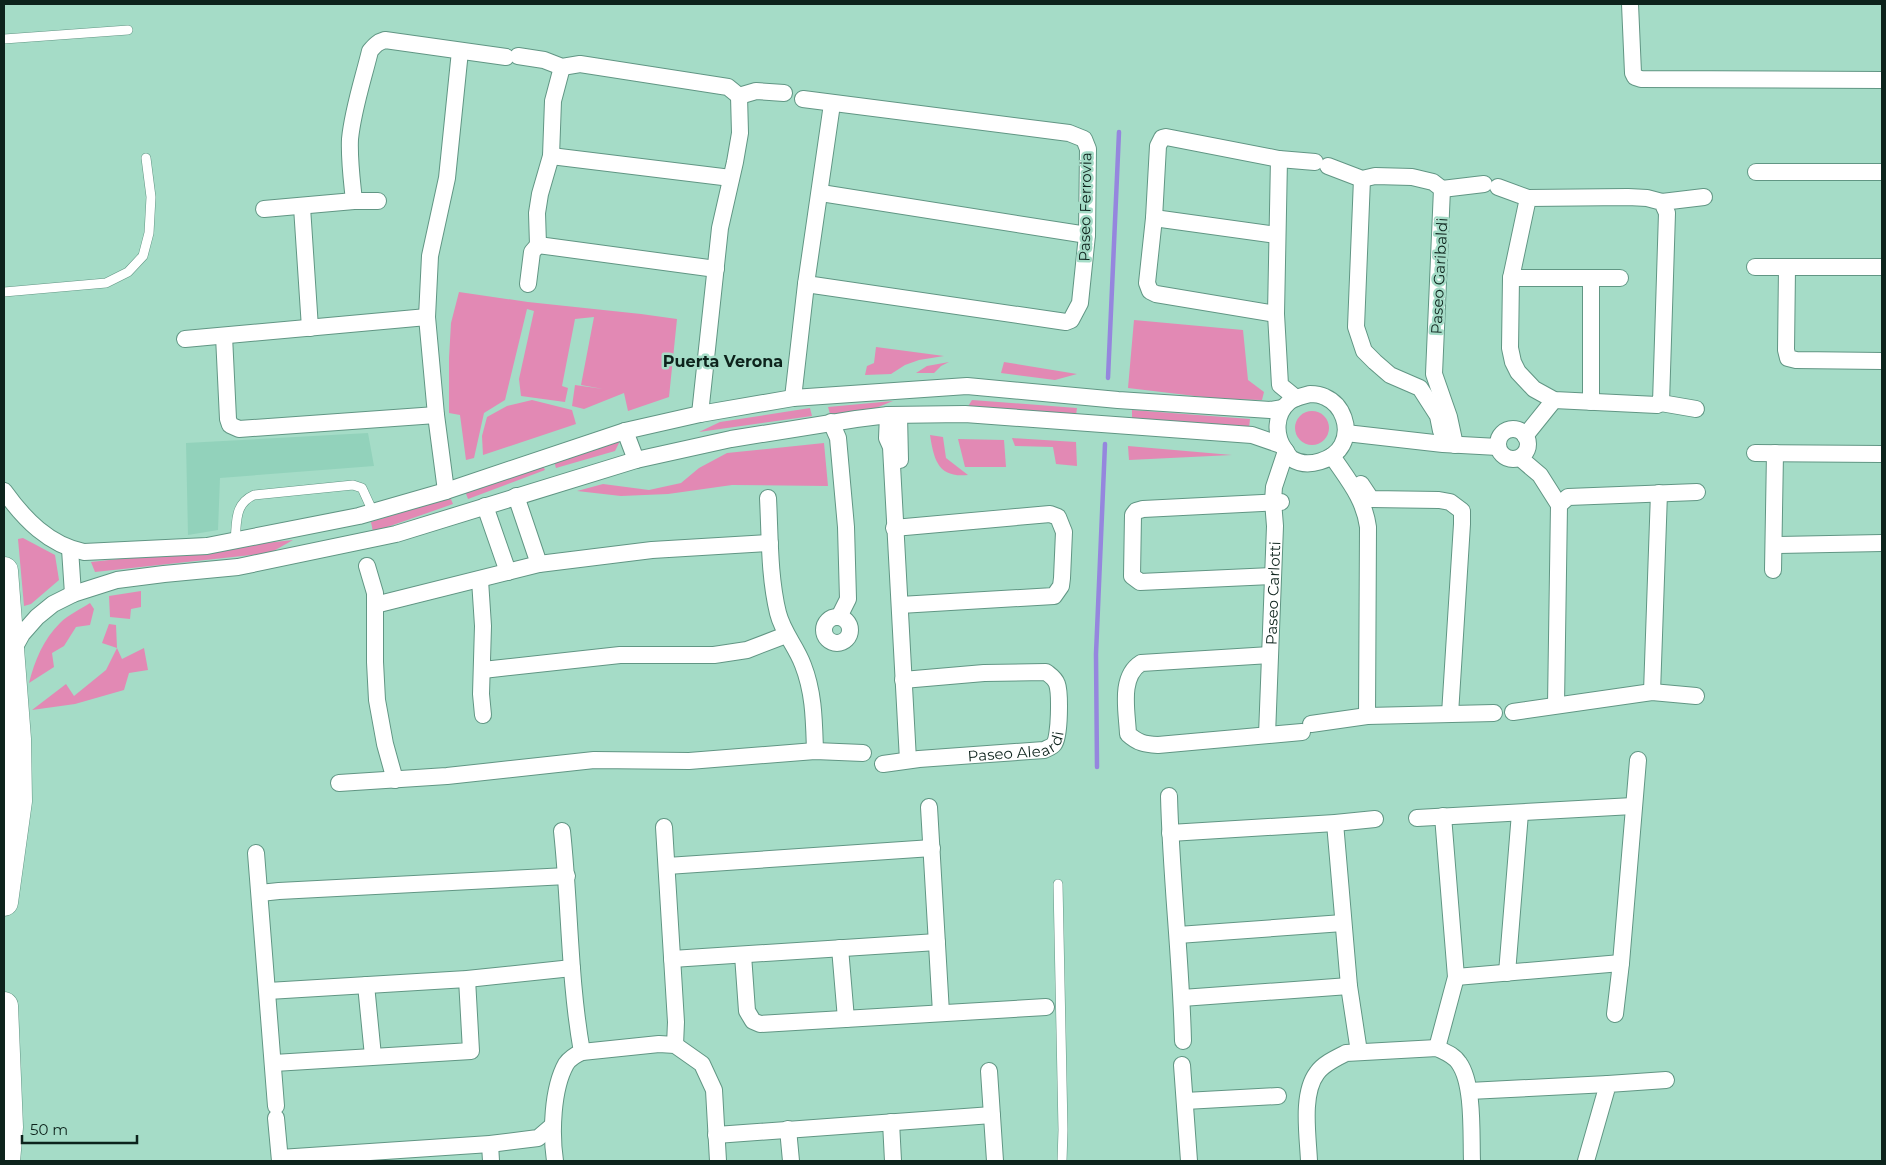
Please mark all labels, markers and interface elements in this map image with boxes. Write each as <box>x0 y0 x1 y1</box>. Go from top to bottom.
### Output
street label: Paseo Ferrovia <box>1075 152 1095 262</box>
street label: Paseo Garibaldi <box>1426 217 1452 335</box>
district label: Puerta Verona <box>663 352 783 371</box>
street label: Paseo Carlotti <box>1261 541 1284 645</box>
street label: Paseo Aleardi <box>967 730 1067 765</box>
scale bar <box>22 1112 138 1144</box>
text: 50 m <box>30 1120 68 1139</box>

